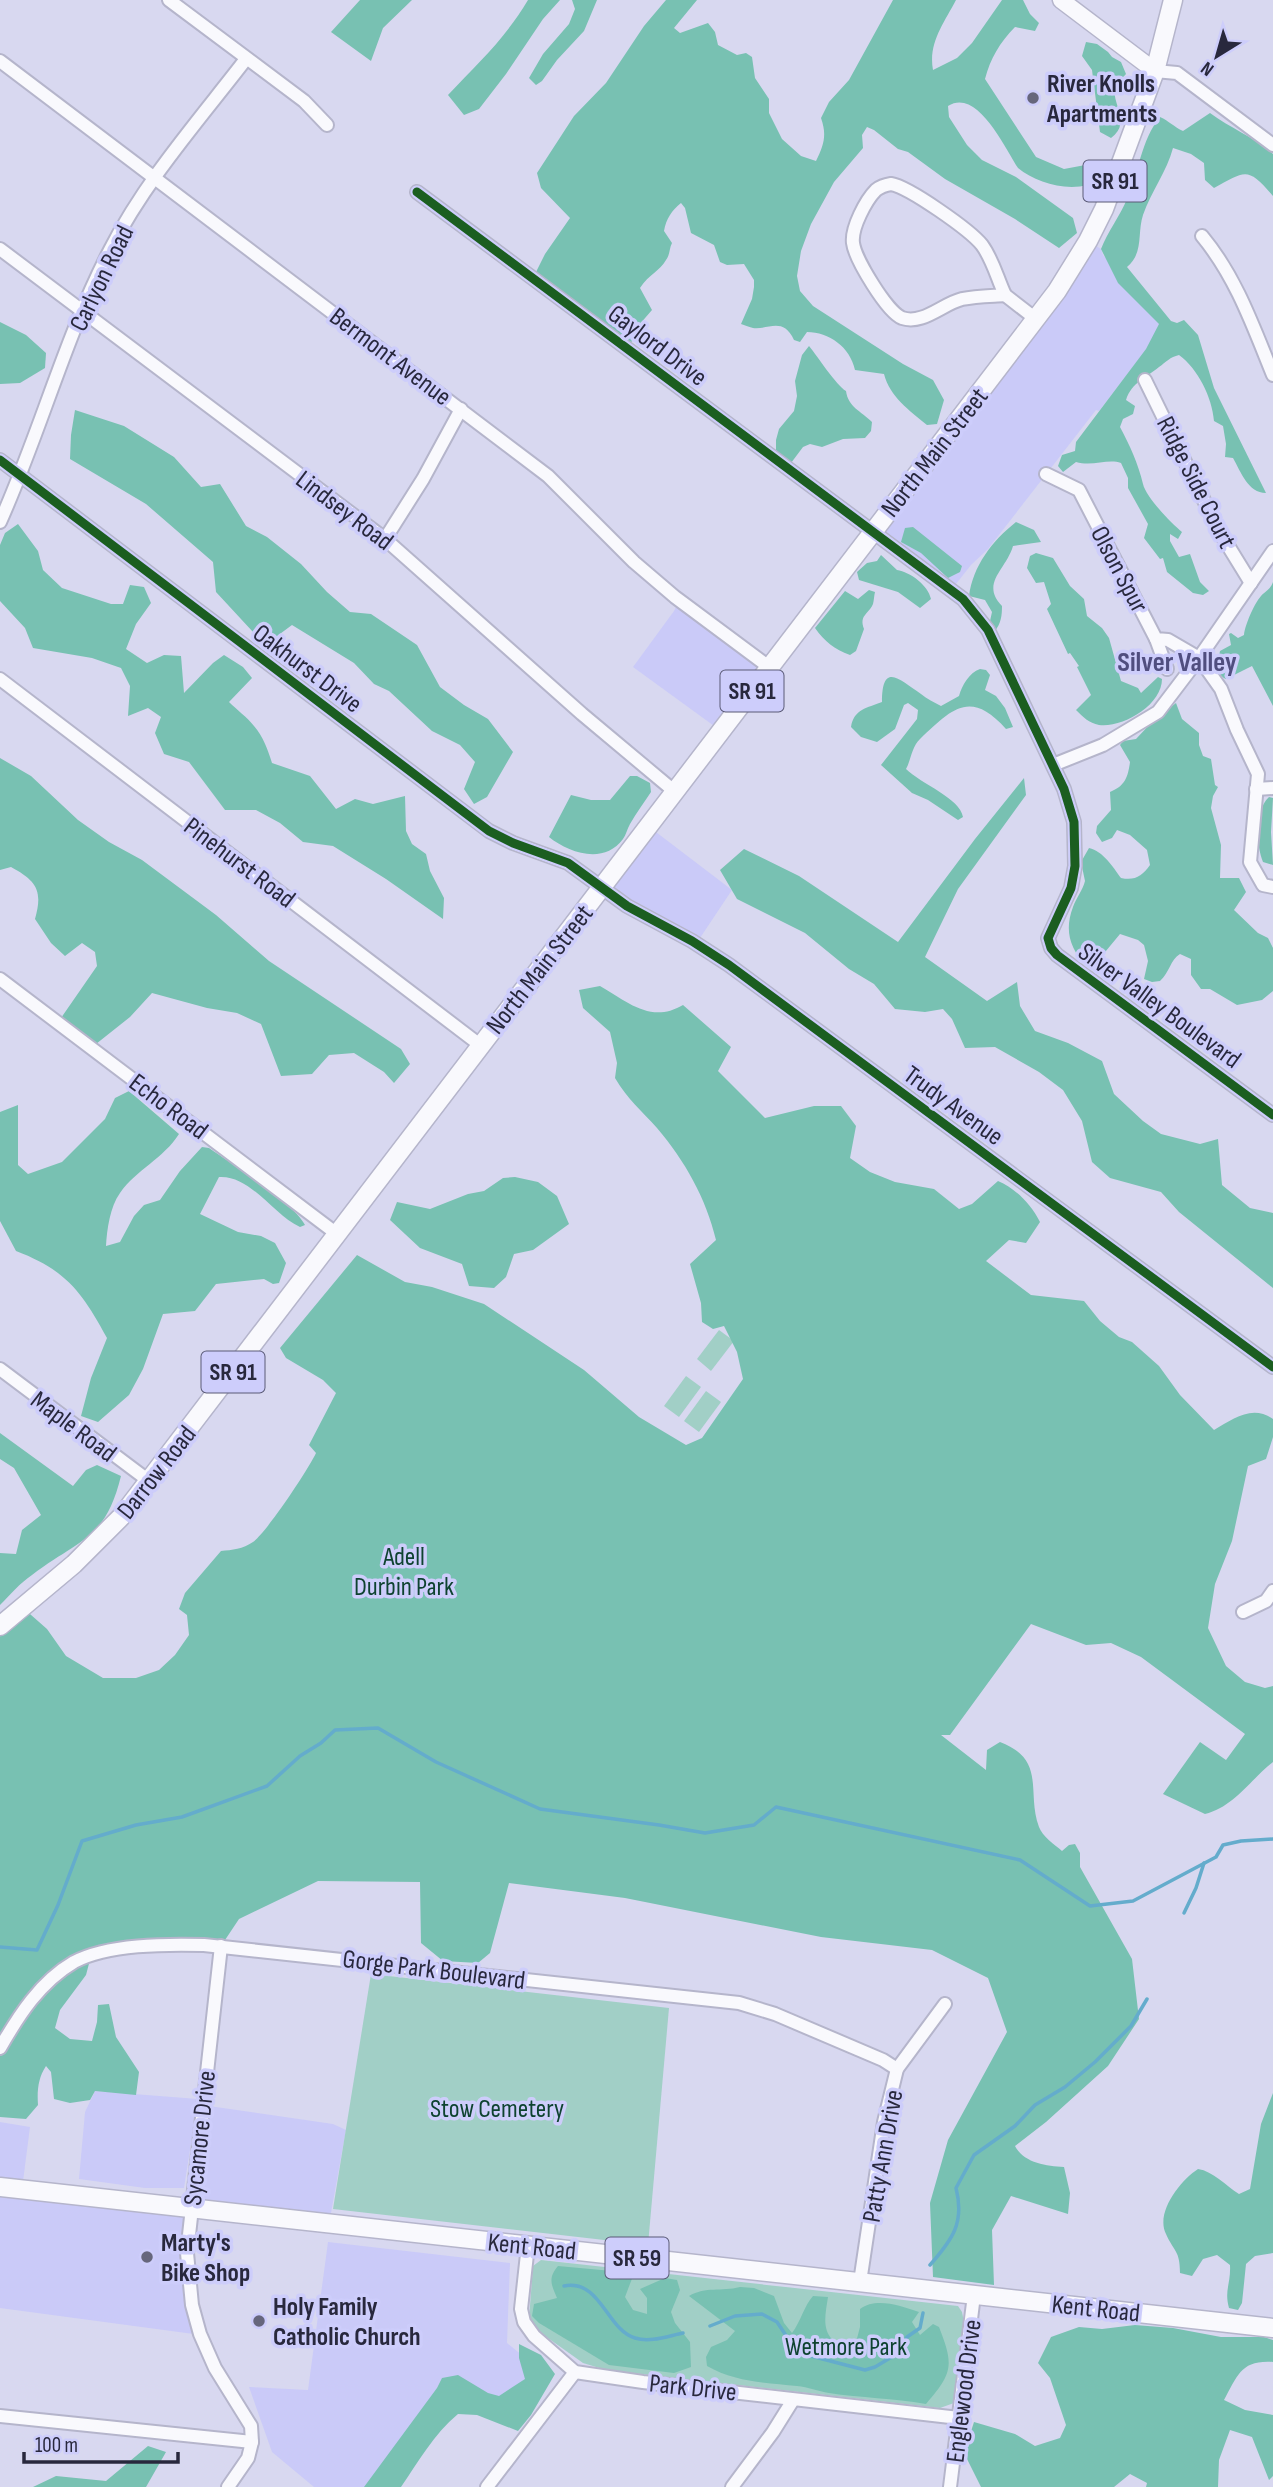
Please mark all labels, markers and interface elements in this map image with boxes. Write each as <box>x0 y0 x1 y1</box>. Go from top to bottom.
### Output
north arrow <box>1182 21 1252 91</box>
text: N <box>1197 56 1219 81</box>
place label: River Knolls Apartments <box>1046 69 1157 130</box>
marker: River Knolls Apartments <box>1025 90 1041 106</box>
road number: SR 91 <box>1084 160 1146 202</box>
street label: Carlyon Road <box>63 221 141 337</box>
street label: Gaylord Drive <box>602 299 713 393</box>
street label: Bermont Avenue <box>323 302 457 413</box>
street label: North Main Street <box>875 382 995 524</box>
street label: Ridge Side Court <box>1149 412 1242 554</box>
street label: Lindsey Road <box>289 465 399 558</box>
street label: Olson Spur <box>1083 521 1155 619</box>
street label: Oakhurst Drive <box>247 618 368 720</box>
district label: Silver Valley <box>1117 646 1237 679</box>
road number: SR 91 <box>720 670 784 712</box>
street label: Pinehurst Road <box>177 811 301 915</box>
street label: North Main Street <box>480 899 600 1041</box>
street label: Silver Valley Boulevard <box>1072 937 1247 1076</box>
street label: Trudy Avenue <box>897 1060 1009 1153</box>
street label: Echo Road <box>123 1068 213 1147</box>
road number: SR 91 <box>202 1352 264 1392</box>
street label: Maple Road <box>24 1385 122 1469</box>
street label: Darrow Road <box>111 1420 203 1526</box>
park label: Adell Durbin Park <box>354 1542 454 1603</box>
street label: Gorge Park Boulevard <box>341 1944 527 1997</box>
street label: Sycamore Drive <box>178 2069 223 2207</box>
street label: Patty Ann Drive <box>857 2088 910 2225</box>
park label: Stow Cemetery <box>430 2094 564 2125</box>
street label: Kent Road <box>486 2227 577 2268</box>
place label: Marty's Bike Shop <box>161 2228 250 2289</box>
road number: SR 59 <box>606 2238 668 2278</box>
marker: Marty's Bike Shop <box>139 2249 155 2265</box>
street label: Kent Road <box>1050 2289 1141 2330</box>
place label: Holy Family Catholic Church <box>273 2292 421 2353</box>
marker: Holy Family Catholic Church <box>251 2313 267 2329</box>
street label: Englewood Drive <box>940 2318 989 2464</box>
park label: Wetmore Park <box>785 2332 907 2363</box>
street label: Park Drive <box>648 2368 738 2408</box>
scale bar <box>24 2420 178 2464</box>
text: 100 m <box>35 2433 78 2458</box>

